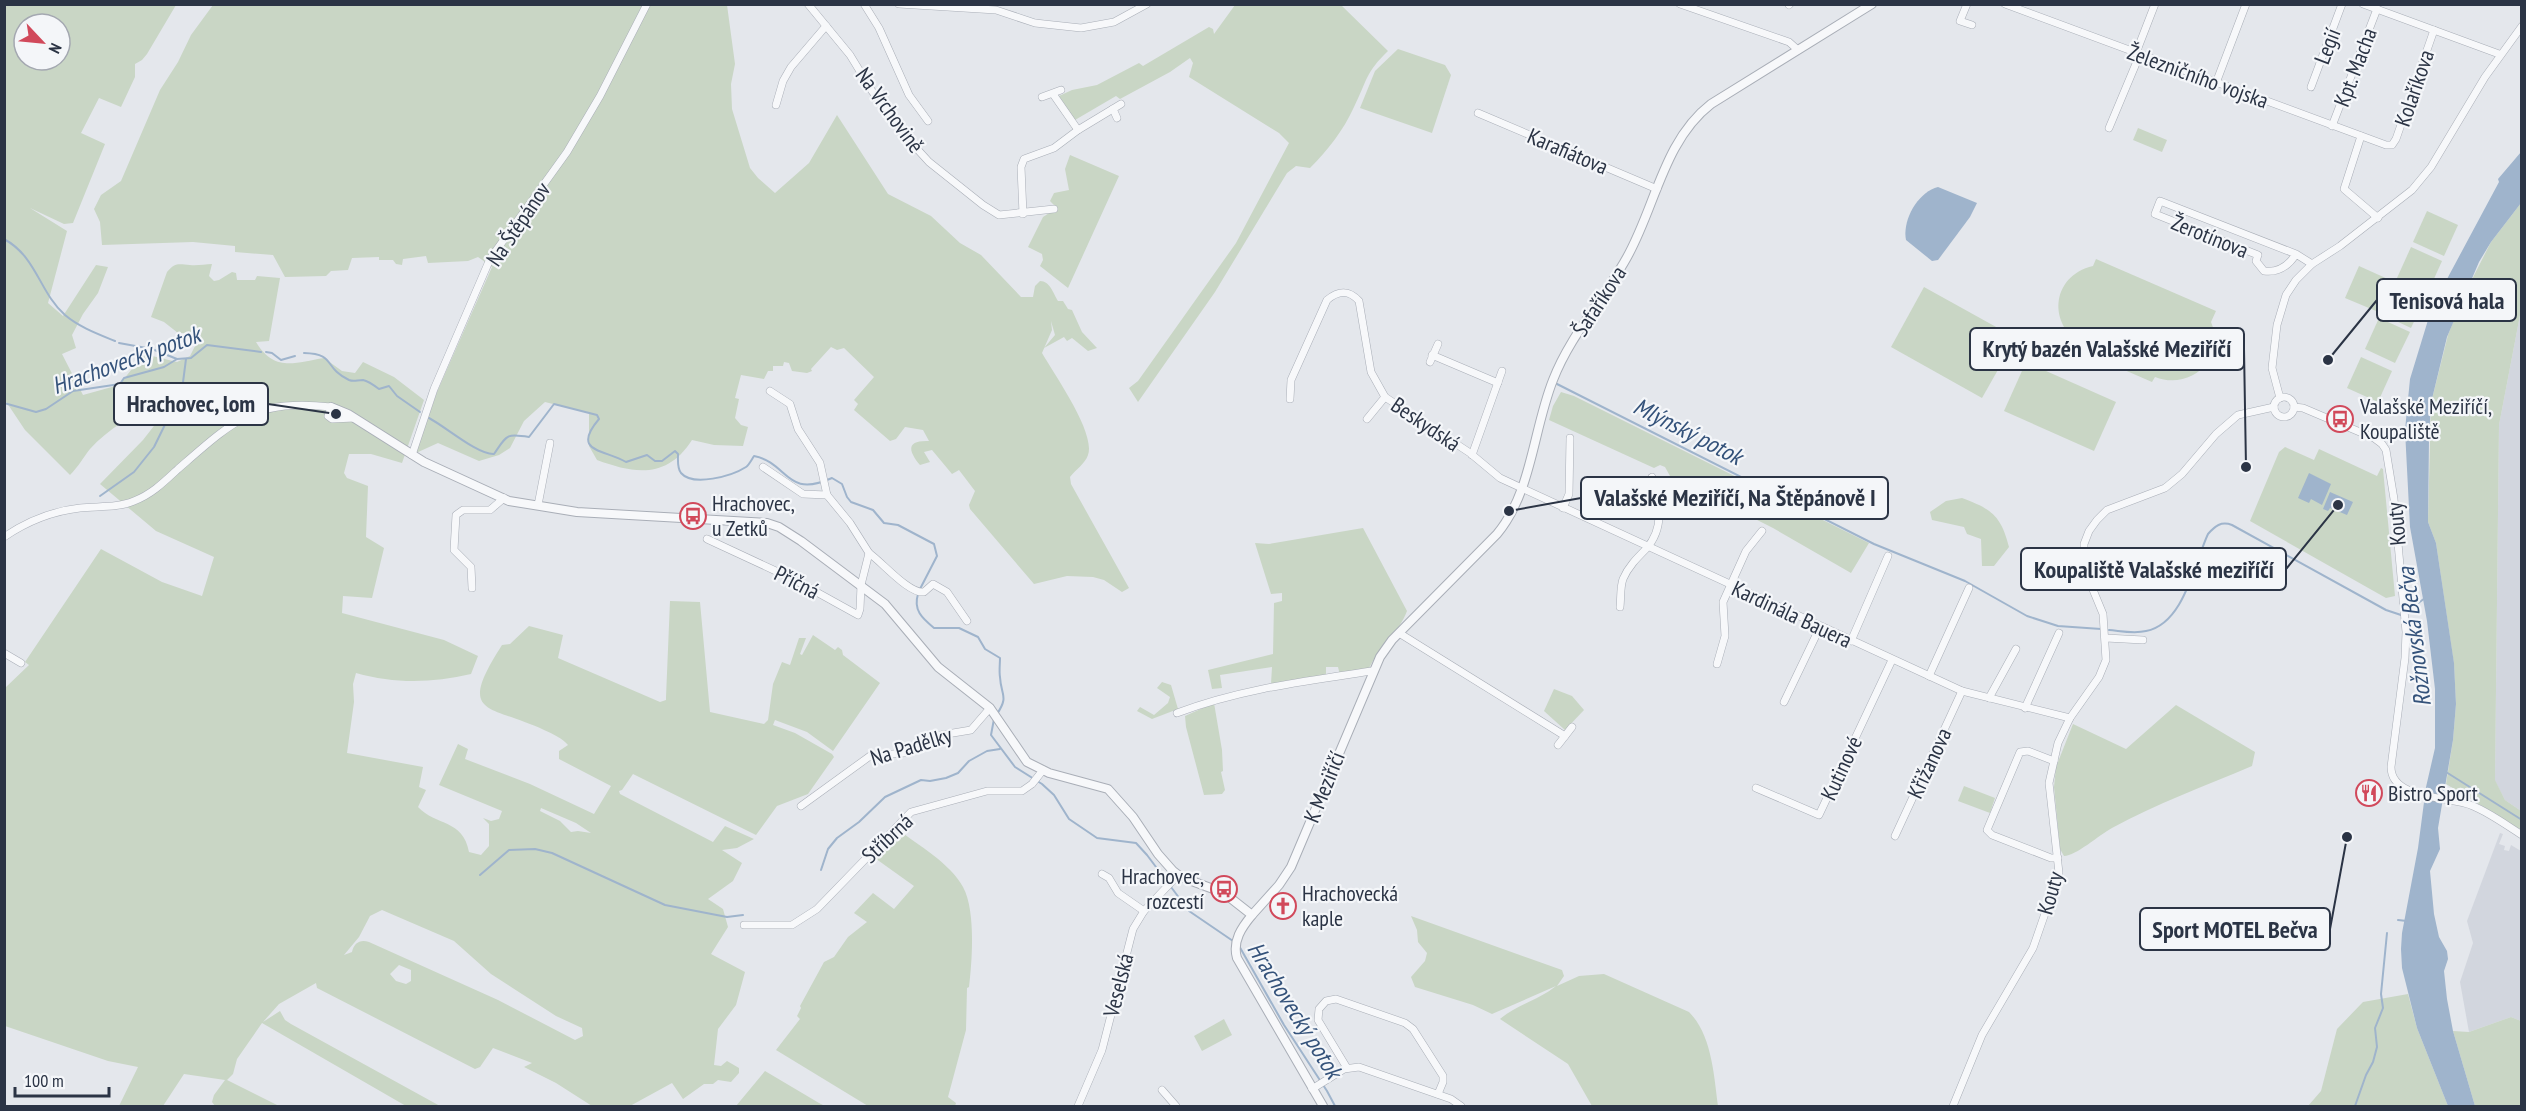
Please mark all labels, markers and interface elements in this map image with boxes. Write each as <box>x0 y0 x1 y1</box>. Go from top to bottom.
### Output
north arrow <box>12 12 72 72</box>
street label: Legií <box>2307 24 2347 68</box>
street label: Kpt. Macha <box>2327 24 2383 110</box>
street label: Železničního vojska <box>2124 38 2272 114</box>
text: N <box>45 40 66 57</box>
street label: Kolaříkova <box>2388 46 2440 130</box>
street label: Na Vrchovině <box>850 62 930 158</box>
street label: Karafiátova <box>1523 122 1613 180</box>
street label: Na Štěpánov <box>480 176 557 271</box>
street label: Žerotínova <box>2167 208 2253 264</box>
street label: Šafaříkova <box>1566 260 1632 342</box>
callout: Tenisová hala <box>2377 279 2516 321</box>
text: Tenisová hala <box>2390 285 2505 316</box>
water label: Hrachovecký potok <box>48 318 207 401</box>
callout: Krytý bazén Valašské Meziříčí <box>1970 328 2244 370</box>
text: Krytý bazén Valašské Meziříčí <box>1983 333 2232 364</box>
callout: Hrachovec, lom <box>114 383 268 425</box>
text: Hrachovec, lom <box>127 388 255 419</box>
water label: Mlýnský potok <box>1628 390 1750 473</box>
street label: Beskydská <box>1386 391 1466 457</box>
place label: Valašské Meziříčí, Koupaliště <box>2359 392 2492 445</box>
bus stop icon: Valašské Meziříčí, Koupaliště <box>2325 404 2355 434</box>
callout: Valašské Meziříčí, Na Štěpánově I <box>1581 477 1888 519</box>
text: Valašské Meziříčí, Na Štěpánově I <box>1593 482 1876 513</box>
place label: Hrachovec, u Zetků <box>712 489 795 542</box>
bus stop icon: Hrachovec, u Zetků <box>678 501 708 531</box>
street label: Kouty <box>2380 501 2412 547</box>
callout: Koupaliště Valašské meziříčí <box>2021 548 2286 590</box>
text: Koupaliště Valašské meziříčí <box>2034 554 2275 585</box>
street label: Příčná <box>770 559 824 605</box>
water label: Rožnovská Bečva <box>2390 564 2438 708</box>
street label: Kardinála Bauera <box>1728 574 1856 654</box>
street label: Na Padělky <box>867 720 956 772</box>
street label: Křižanova <box>1901 723 1957 803</box>
street label: Kutinové <box>1814 732 1868 804</box>
street label: K Meziříčí <box>1297 747 1351 827</box>
restaurant icon: Bistro Sport <box>2354 778 2384 808</box>
place label: Bistro Sport <box>2388 779 2478 807</box>
street label: Stříbrná <box>855 807 919 869</box>
place label: Hrachovec, rozcestí <box>1121 862 1204 915</box>
street label: Kouty <box>2031 868 2070 918</box>
bus stop icon: Hrachovec, rozcestí <box>1209 874 1239 904</box>
place label: Hrachovecká kaple <box>1302 879 1398 932</box>
church icon: Hrachovecká kaple <box>1268 891 1298 921</box>
callout: Sport MOTEL Bečva <box>2140 908 2330 950</box>
text: Sport MOTEL Bečva <box>2152 914 2318 945</box>
water label: Hrachovecký potok <box>1241 936 1351 1086</box>
street label: Veselská <box>1096 950 1139 1021</box>
scale bar <box>15 1060 110 1098</box>
text: 100 m <box>24 1069 64 1092</box>

